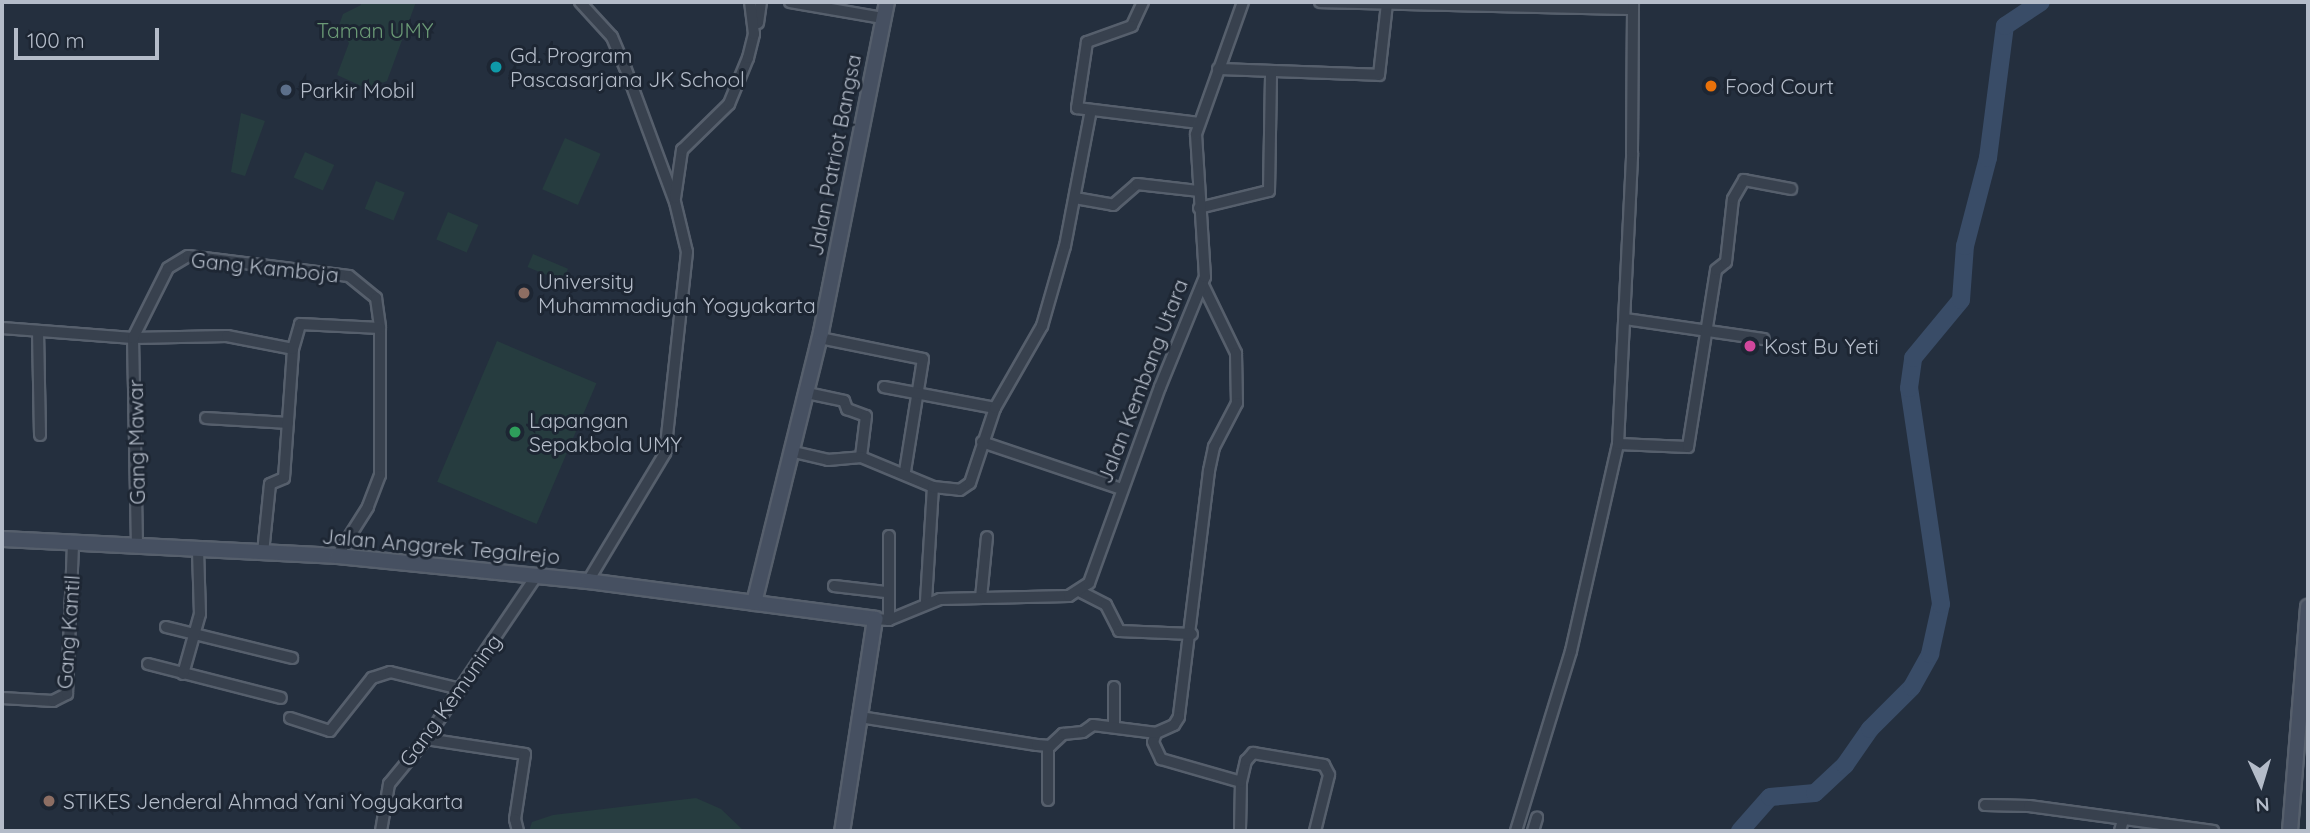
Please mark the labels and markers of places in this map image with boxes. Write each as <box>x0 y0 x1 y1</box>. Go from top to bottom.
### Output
place label: Gd. Program Pascasarjana JK School <box>510 42 745 92</box>
marker: Gd. Program Pascasarjana JK School <box>488 59 504 75</box>
place label: Food Court <box>1725 73 1834 99</box>
place label: Parkir Mobil <box>300 77 415 103</box>
marker: Food Court <box>1703 78 1719 94</box>
marker: Parkir Mobil <box>278 82 294 98</box>
place label: University Muhammadiyah Yogyakarta <box>538 268 816 318</box>
marker: University Muhammadiyah Yogyakarta <box>516 285 532 301</box>
place label: Kost Bu Yeti <box>1764 333 1879 359</box>
marker: Kost Bu Yeti <box>1742 338 1758 354</box>
place label: Lapangan Sepakbola UMY <box>529 407 682 457</box>
marker: Lapangan Sepakbola UMY <box>507 424 523 440</box>
place label: STIKES Jenderal Ahmad Yani Yogyakarta <box>63 788 463 814</box>
marker: STIKES Jenderal Ahmad Yani Yogyakarta <box>41 793 57 809</box>

